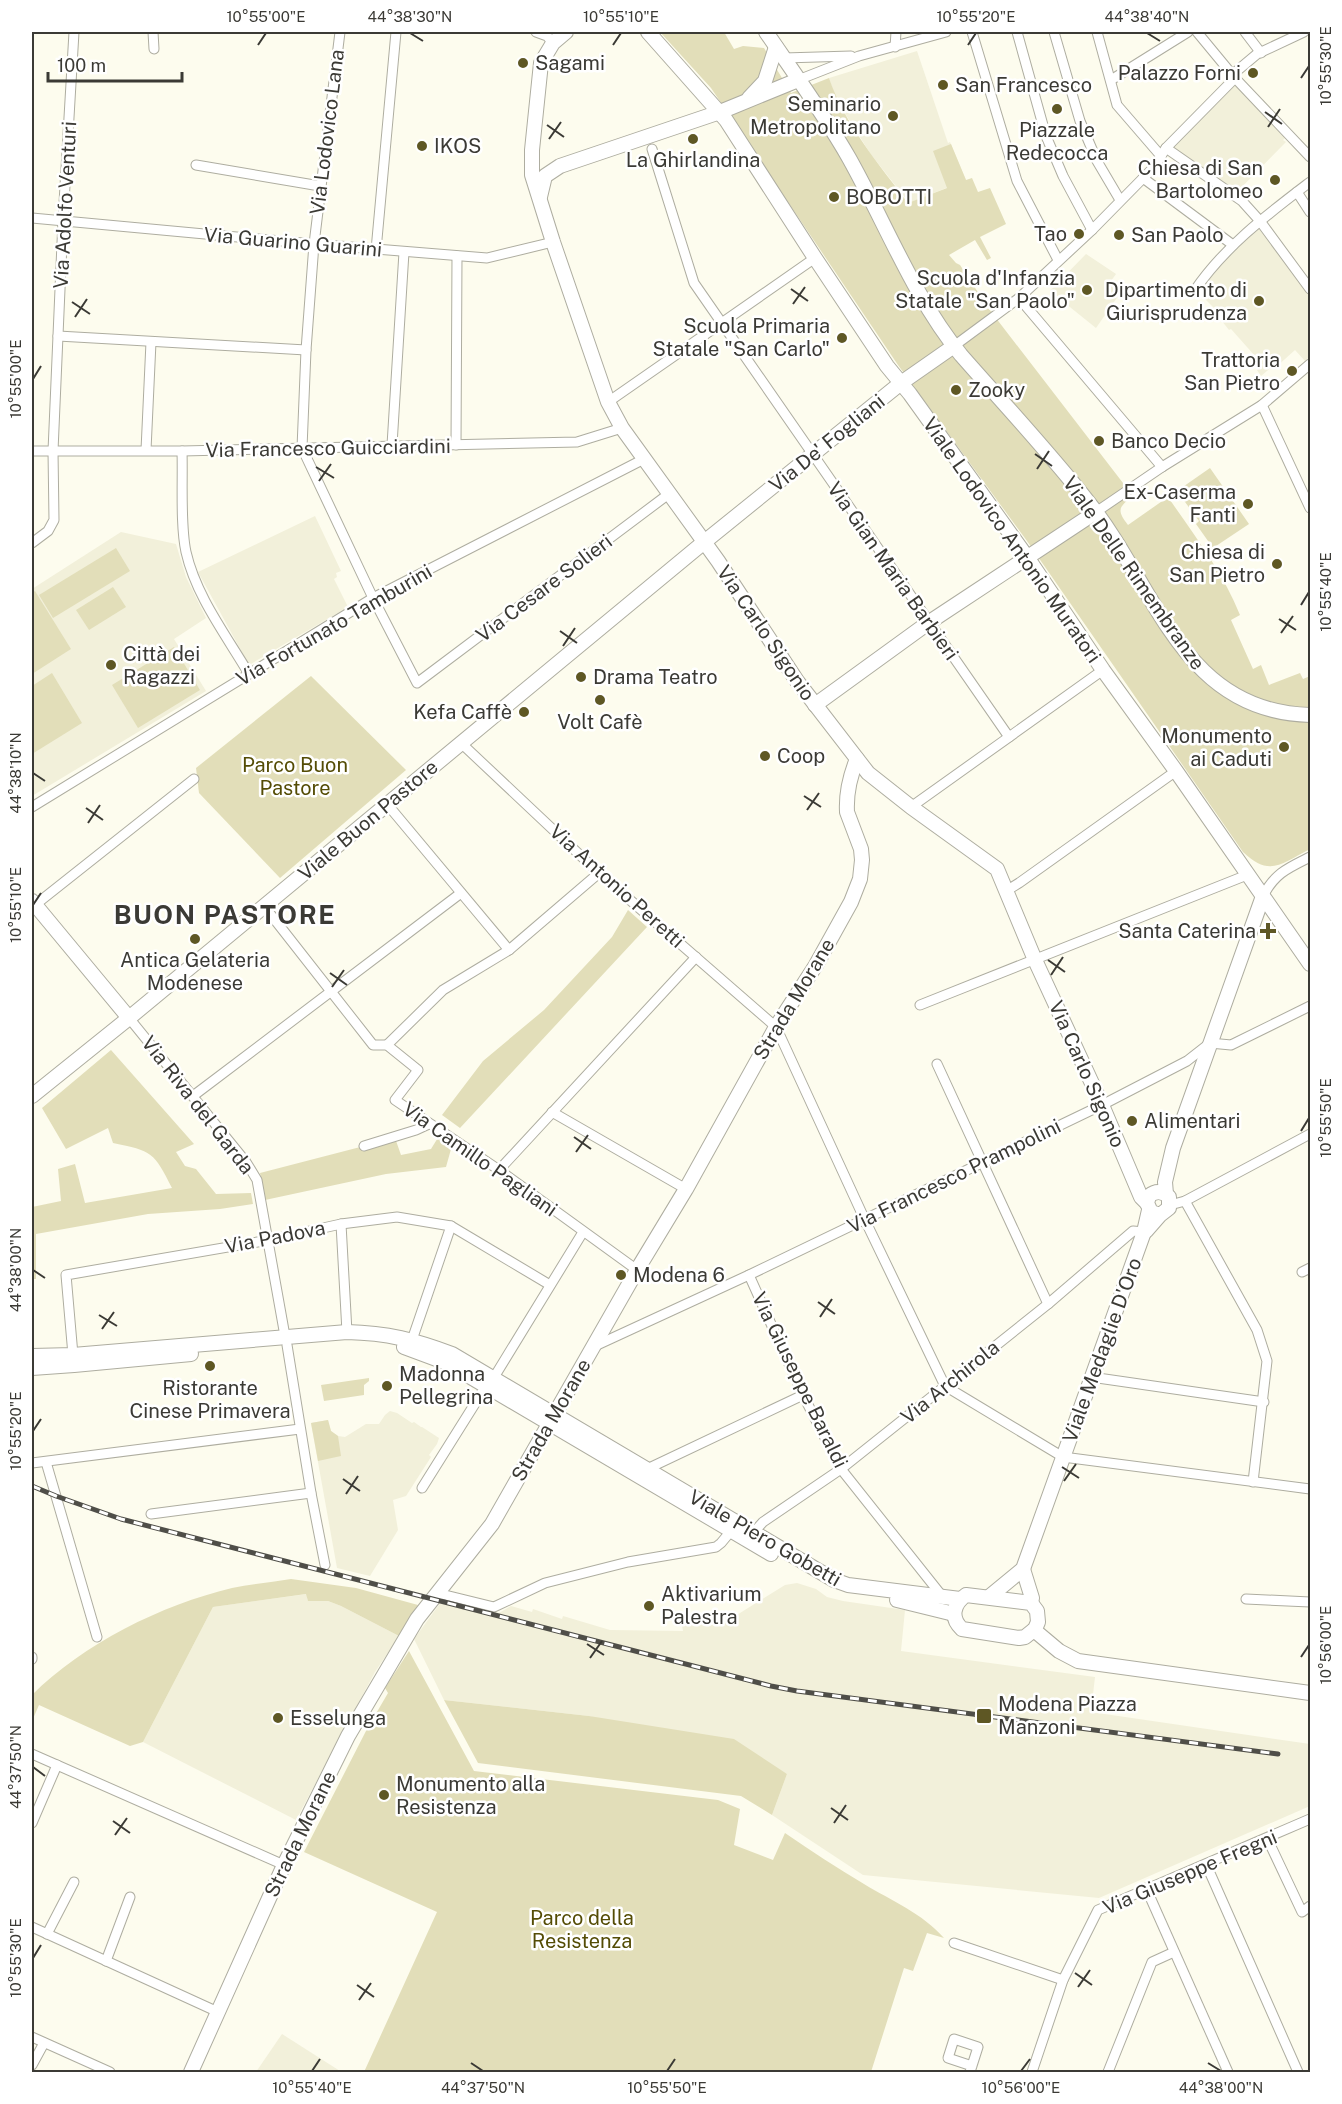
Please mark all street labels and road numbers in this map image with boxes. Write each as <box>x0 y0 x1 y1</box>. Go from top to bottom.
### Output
street label: Via Lodovico Lana <box>305 48 349 216</box>
street label: Via Adolfo Venturi <box>49 121 81 289</box>
street label: Via Guarino Guarini <box>203 222 383 262</box>
street label: Via De' Fogliani <box>764 389 890 497</box>
street label: Viale Lodovico Antonio Muratori <box>918 413 1106 667</box>
street label: Via Francesco Guicciardini <box>205 434 451 462</box>
street label: Viale Delle Rimembranze <box>1058 472 1210 674</box>
street label: Via Gian Maria Barbieri <box>822 477 964 665</box>
street label: Via Cesare Solieri <box>471 529 617 647</box>
street label: Via Fortunato Tamburini <box>232 559 436 691</box>
street label: Via Carlo Sigonio <box>712 561 820 705</box>
street label: Viale Buon Pastore <box>293 755 443 885</box>
street label: Via Antonio Peretti <box>545 819 689 953</box>
street label: Strada Morane <box>748 934 840 1064</box>
street label: Via Carlo Sigonio <box>1044 997 1130 1151</box>
street label: Via Riva del Garda <box>137 1031 259 1179</box>
street label: Via Camillo Pagliani <box>398 1097 562 1221</box>
street label: Via Francesco Prampolini <box>843 1114 1065 1238</box>
street label: Via Padova <box>223 1216 327 1258</box>
street label: Viale Medaglie D'Oro <box>1057 1254 1147 1446</box>
street label: Via Giuseppe Baraldi <box>747 1288 853 1472</box>
street label: Via Archirola <box>896 1335 1004 1429</box>
street label: Strada Morane <box>506 1354 596 1486</box>
street label: Viale Piero Gobetti <box>684 1485 846 1591</box>
street label: Strada Morane <box>259 1767 341 1901</box>
street label: Via Giuseppe Fregni <box>1099 1824 1281 1920</box>

